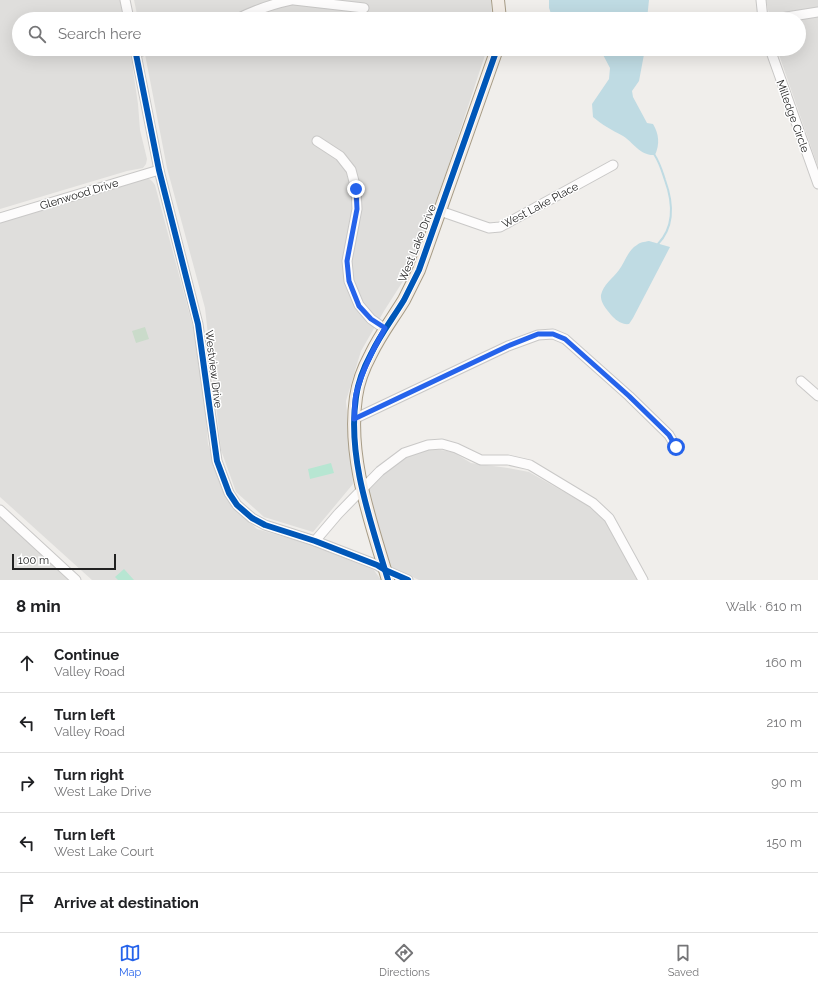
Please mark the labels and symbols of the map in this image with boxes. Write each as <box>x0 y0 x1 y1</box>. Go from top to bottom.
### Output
street label: Milledge Circle <box>773 78 812 155</box>
street label: Glenwood Drive <box>38 176 120 213</box>
route end <box>347 180 365 198</box>
street label: West Lake Place <box>500 180 581 231</box>
street label: West Lake Drive <box>396 202 439 284</box>
street label: Westview Drive <box>202 329 225 409</box>
route start <box>667 438 685 456</box>
scale bar <box>12 552 116 571</box>

